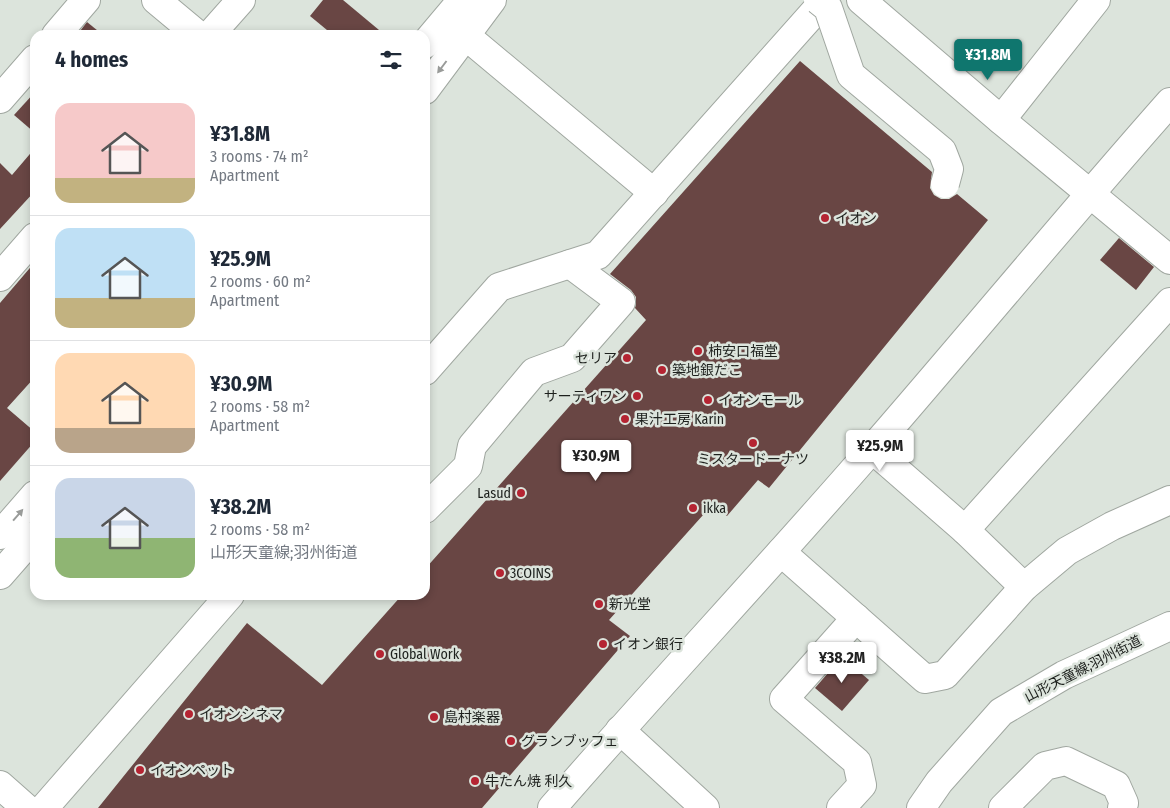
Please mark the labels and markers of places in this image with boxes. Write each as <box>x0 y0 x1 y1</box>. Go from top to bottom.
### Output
pin: ¥31.8M <box>947 38 1029 81</box>
place label: イオン <box>835 210 877 227</box>
marker: イオン <box>819 212 831 224</box>
place label: 柿安口福堂 <box>708 343 778 360</box>
marker: 柿安口福堂 <box>692 345 704 357</box>
place label: セリア <box>575 350 617 367</box>
marker: セリア <box>621 352 633 364</box>
place label: 築地銀だこ <box>672 362 742 379</box>
marker: 築地銀だこ <box>656 364 668 376</box>
place label: サーティワン <box>544 388 627 405</box>
marker: サーティワン <box>631 390 643 402</box>
place label: イオンモール <box>718 392 802 409</box>
marker: イオンモール <box>702 394 714 406</box>
place label: 果汁工房 Karin <box>635 411 724 428</box>
marker: 果汁工房 Karin <box>619 413 631 425</box>
pin: ¥25.9M <box>839 430 921 472</box>
marker: ミスタードーナツ <box>747 437 759 449</box>
pin: ¥30.9M <box>555 440 637 482</box>
place label: ミスタードーナツ <box>697 451 809 468</box>
place label: Lasud <box>477 485 511 502</box>
marker: Lasud <box>515 487 527 499</box>
place label: ikka <box>703 500 726 517</box>
marker: ikka <box>687 502 699 514</box>
place label: 3COINS <box>510 565 551 582</box>
marker: 3COINS <box>494 567 506 579</box>
place label: 新光堂 <box>609 596 651 613</box>
marker: 新光堂 <box>593 598 605 610</box>
place label: イオン銀行 <box>613 636 683 653</box>
marker: イオン銀行 <box>597 638 609 650</box>
pin: ¥38.2M <box>801 642 883 684</box>
place label: Global Work <box>390 646 460 663</box>
marker: Global Work <box>374 648 386 660</box>
place label: イオンシネマ <box>199 706 283 723</box>
marker: イオンシネマ <box>183 708 195 720</box>
place label: 島村楽器 <box>444 709 500 726</box>
marker: 島村楽器 <box>428 711 440 723</box>
place label: グランブッフェ <box>521 733 619 750</box>
marker: グランブッフェ <box>505 735 517 747</box>
place label: イオンペット <box>150 762 234 779</box>
marker: イオンペット <box>134 764 146 776</box>
place label: 牛たん焼 利久 <box>485 773 572 790</box>
marker: 牛たん焼 利久 <box>469 775 481 787</box>

